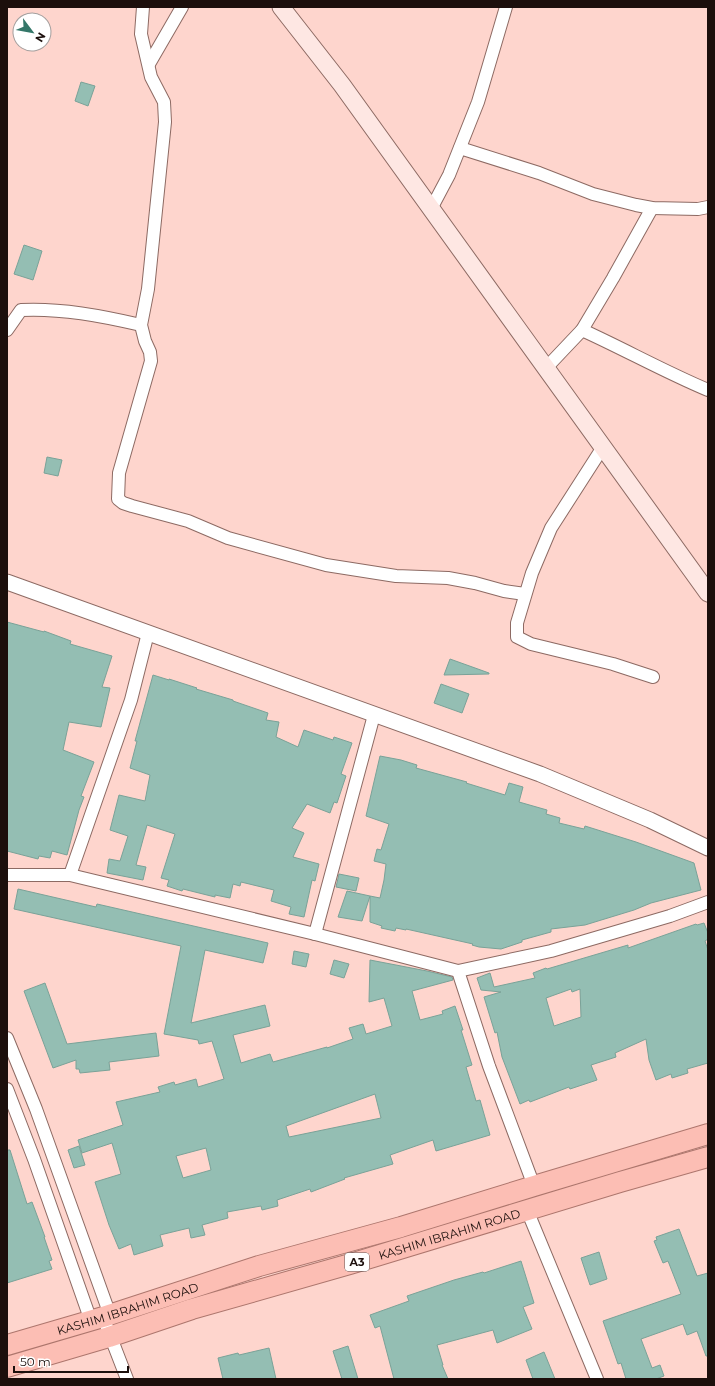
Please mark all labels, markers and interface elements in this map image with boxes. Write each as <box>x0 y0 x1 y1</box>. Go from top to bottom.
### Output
north arrow <box>12 12 52 52</box>
text: N <box>32 30 49 45</box>
street label: KASHIM IBRAHIM ROAD <box>377 1205 522 1262</box>
road number: A3 <box>345 1253 369 1271</box>
street label: KASHIM IBRAHIM ROAD <box>55 1279 200 1338</box>
scale bar <box>14 1348 128 1374</box>
text: 50 m <box>20 1354 51 1369</box>

